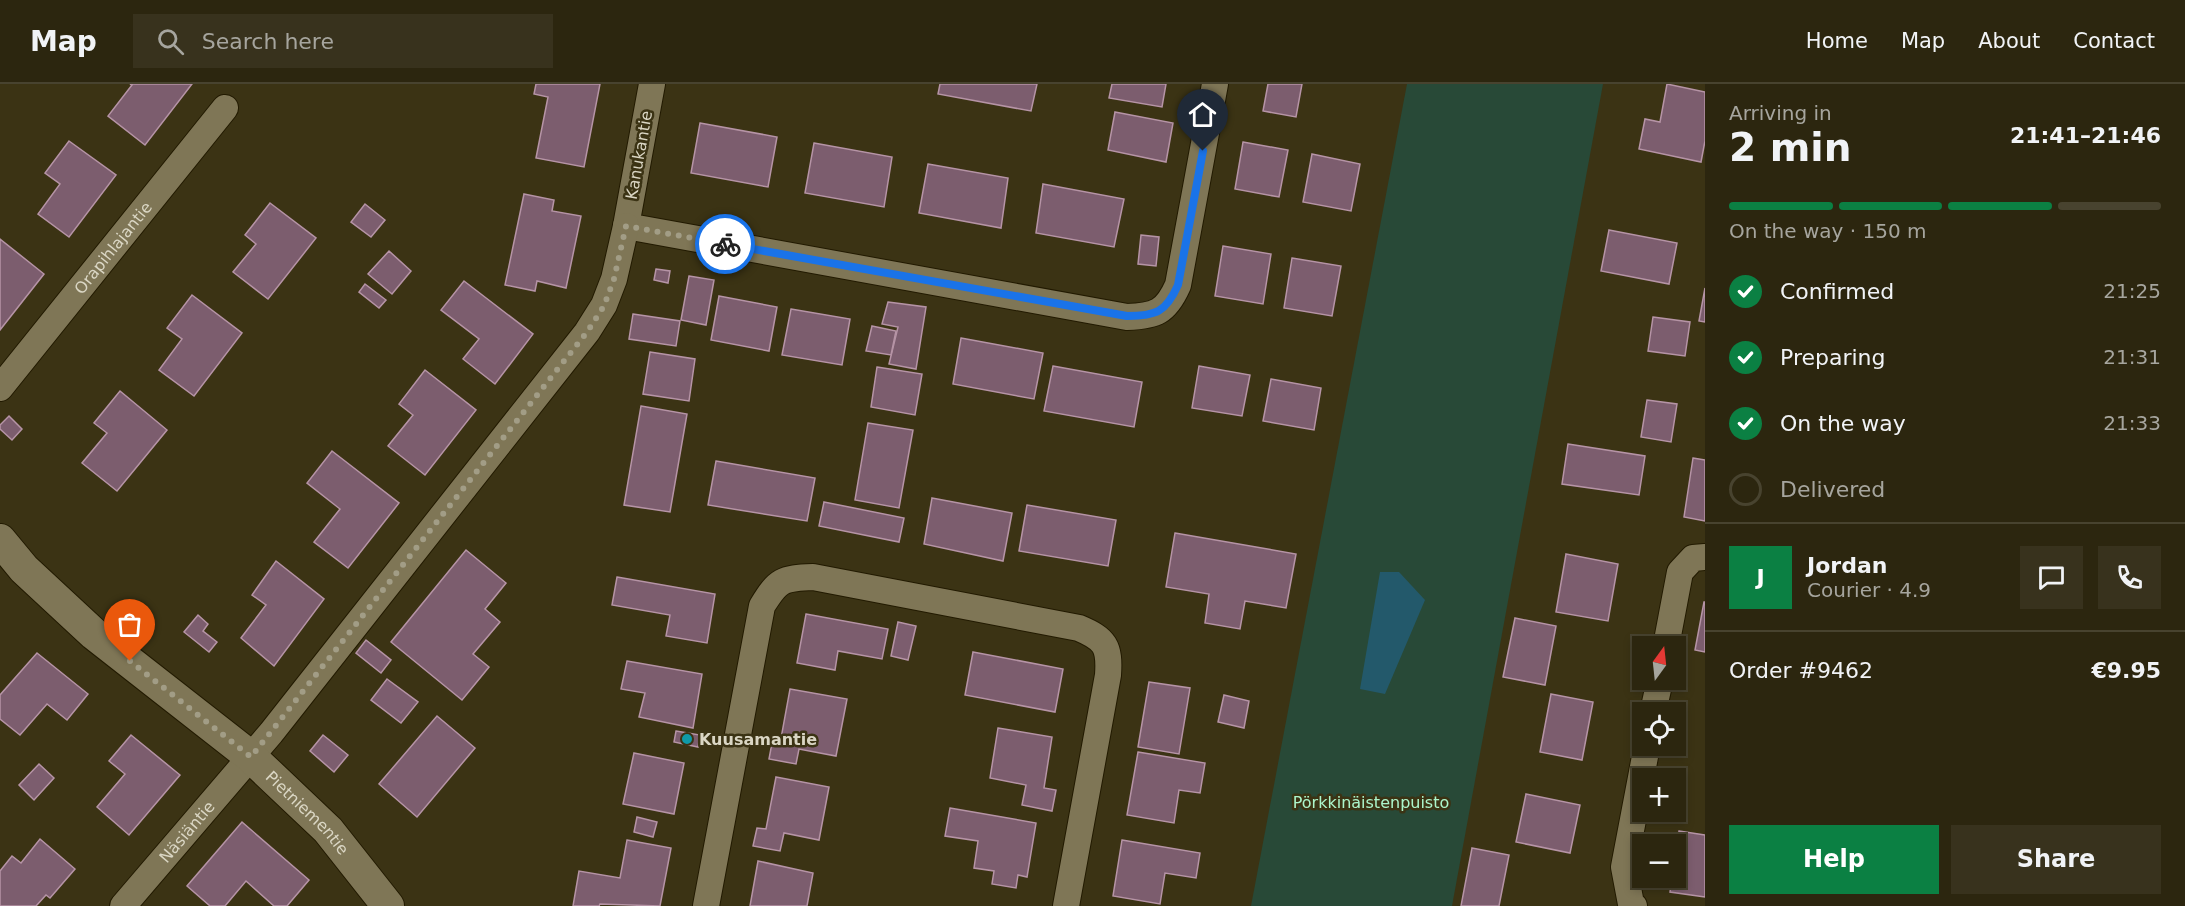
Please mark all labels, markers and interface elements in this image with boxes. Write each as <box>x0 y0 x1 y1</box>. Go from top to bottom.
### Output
search box <box>133 14 553 68</box>
text: Map <box>30 25 97 58</box>
icon: search <box>154 25 187 58</box>
text: Search here <box>202 29 334 54</box>
text: Home <box>1806 29 1868 53</box>
text: Map <box>1901 29 1945 53</box>
text: About <box>1978 29 2040 53</box>
text: Contact <box>2073 29 2155 53</box>
pin <box>1177 89 1228 151</box>
icon: home <box>1186 98 1219 131</box>
text: Arriving in <box>1729 101 1832 125</box>
street label: Kanukantie <box>622 109 656 201</box>
text: 21:41–21:46 <box>2010 123 2161 148</box>
text: 2 min <box>1729 125 1851 170</box>
street label: Orapihlajantie <box>70 198 156 298</box>
courier <box>695 214 755 274</box>
text: On the way · 150 m <box>1729 219 1927 243</box>
icon: bike <box>709 228 742 261</box>
icon: check <box>1729 275 1762 308</box>
text: Confirmed <box>1780 279 1894 304</box>
text: 21:25 <box>2103 279 2161 303</box>
icon: check <box>1729 341 1762 374</box>
text: Preparing <box>1780 345 1886 370</box>
text: 21:31 <box>2103 345 2161 369</box>
icon: check <box>1729 407 1762 440</box>
text: On the way <box>1780 411 1906 436</box>
text: 21:33 <box>2103 411 2161 435</box>
text: Delivered <box>1780 477 1885 502</box>
button: chat <box>2020 546 2083 609</box>
button: phone <box>2098 546 2161 609</box>
text: Jordan <box>1807 553 1887 578</box>
text: J <box>1756 565 1765 590</box>
text: Courier · 4.9 <box>1807 578 1931 602</box>
pin <box>104 599 155 661</box>
icon: bag <box>113 608 146 641</box>
north arrow <box>1632 636 1686 690</box>
map controls <box>1632 636 1686 888</box>
text: Order #9462 <box>1729 658 1873 683</box>
text: €9.95 <box>2091 658 2161 683</box>
button: locate <box>1632 702 1686 756</box>
place label: Kuusamantie <box>699 730 817 749</box>
marker: Kuusamantie <box>680 732 694 746</box>
street label: Pietniementie <box>262 767 353 858</box>
button: + <box>1632 768 1686 822</box>
park label: Pörkkinäistenpuisto <box>1293 793 1449 812</box>
street label: Näsiäntie <box>155 797 218 866</box>
button: Help <box>1729 825 1939 894</box>
button: Share <box>1951 825 2161 894</box>
button: − <box>1632 834 1686 888</box>

